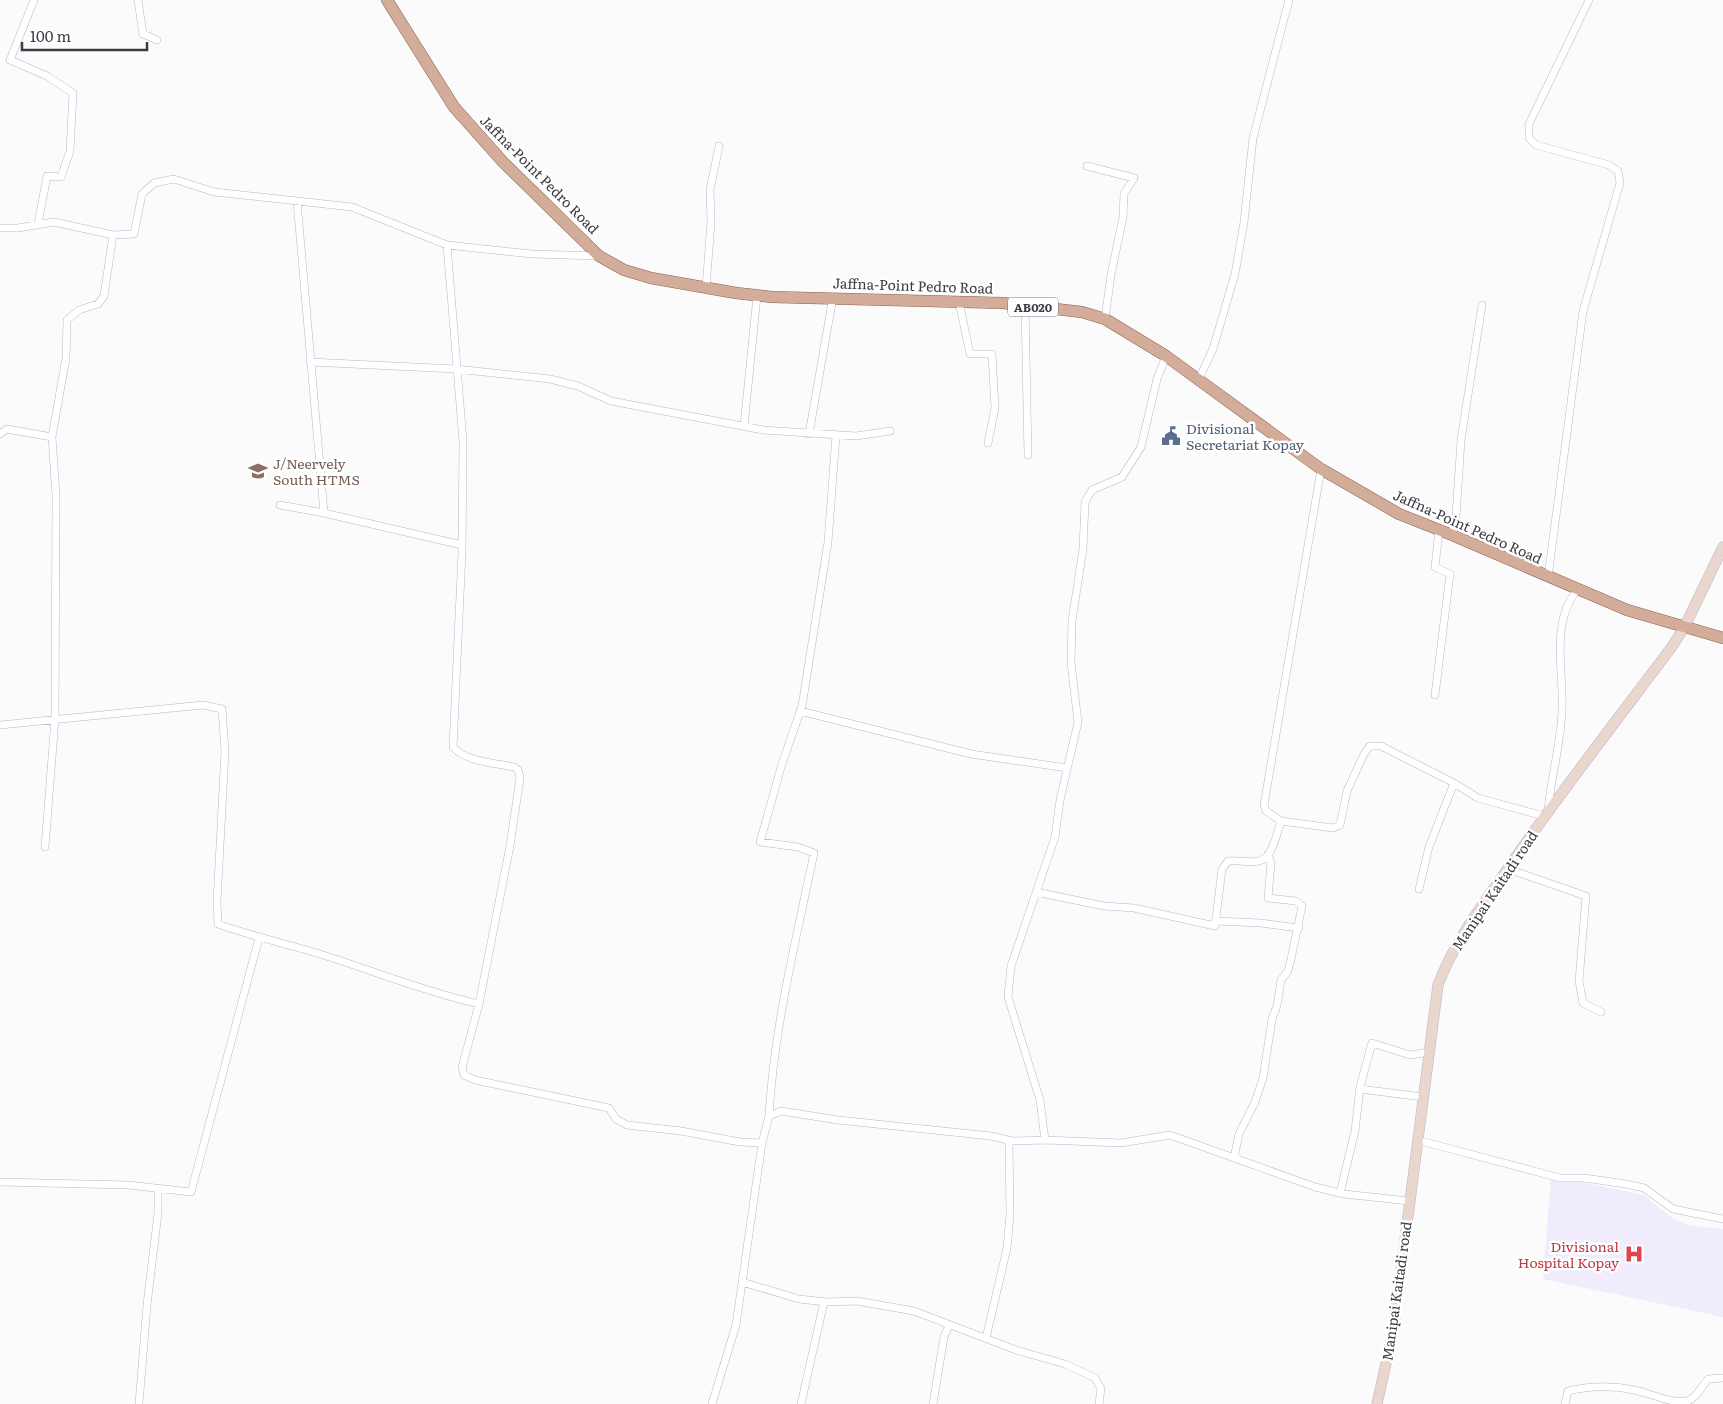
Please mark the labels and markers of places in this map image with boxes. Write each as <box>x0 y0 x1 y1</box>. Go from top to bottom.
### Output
place label: Divisional Secretariat Kopay <box>1186 418 1305 454</box>
public building icon: Divisional Secretariat Kopay <box>1160 425 1182 447</box>
place label: J/Neervely South HTMS <box>273 453 360 489</box>
school or university icon: J/Neervely South HTMS <box>247 460 269 482</box>
place label: Divisional Hospital Kopay <box>1518 1236 1620 1272</box>
hospital icon: Divisional Hospital Kopay <box>1623 1243 1645 1265</box>

